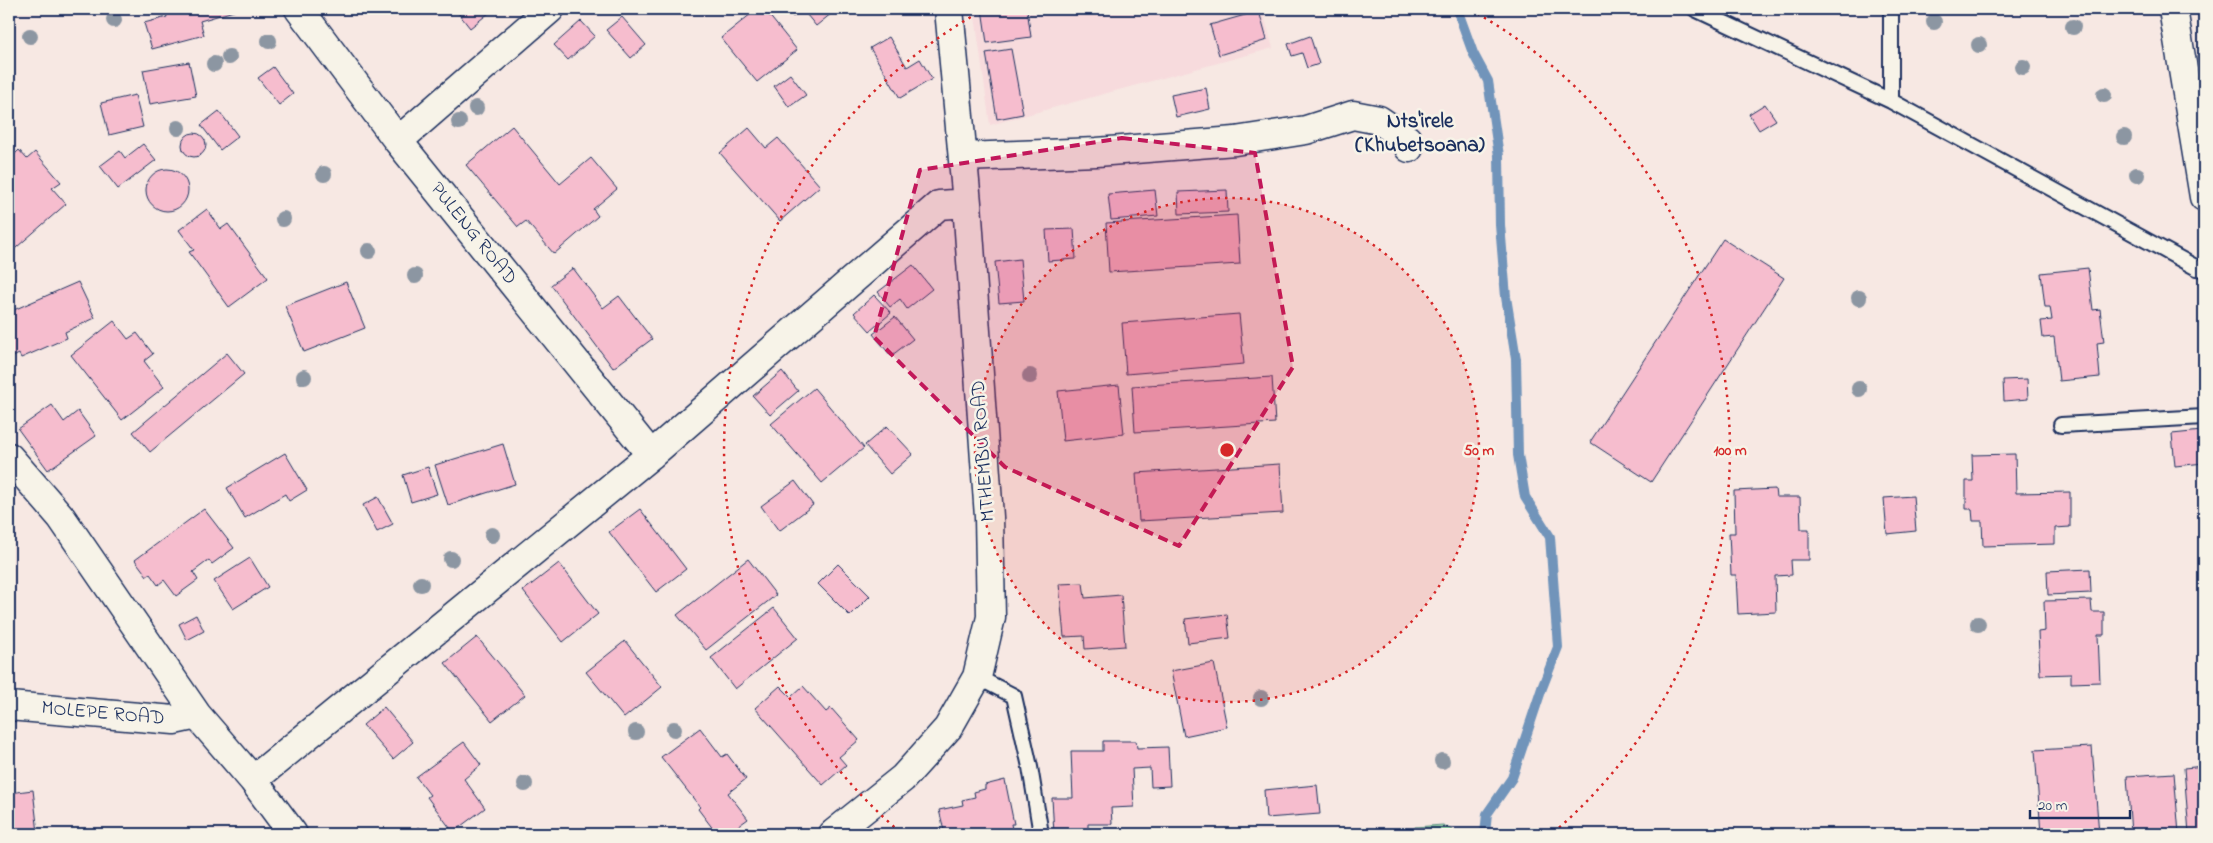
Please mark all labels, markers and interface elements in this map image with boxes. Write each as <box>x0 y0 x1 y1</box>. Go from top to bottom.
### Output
district label: Nts'irele (Khubetsoana) <box>1355 107 1486 161</box>
street label: PULENG ROAD <box>422 176 524 292</box>
street label: MTHEMBU ROAD <box>965 379 1003 523</box>
text: 50 m <box>1464 440 1495 462</box>
text: 100 m <box>1713 440 1747 462</box>
centre of rings <box>1218 441 1236 459</box>
street label: MOLEPE ROAD <box>40 694 166 734</box>
scale bar <box>2030 788 2130 820</box>
text: 20 m <box>2038 795 2068 817</box>

